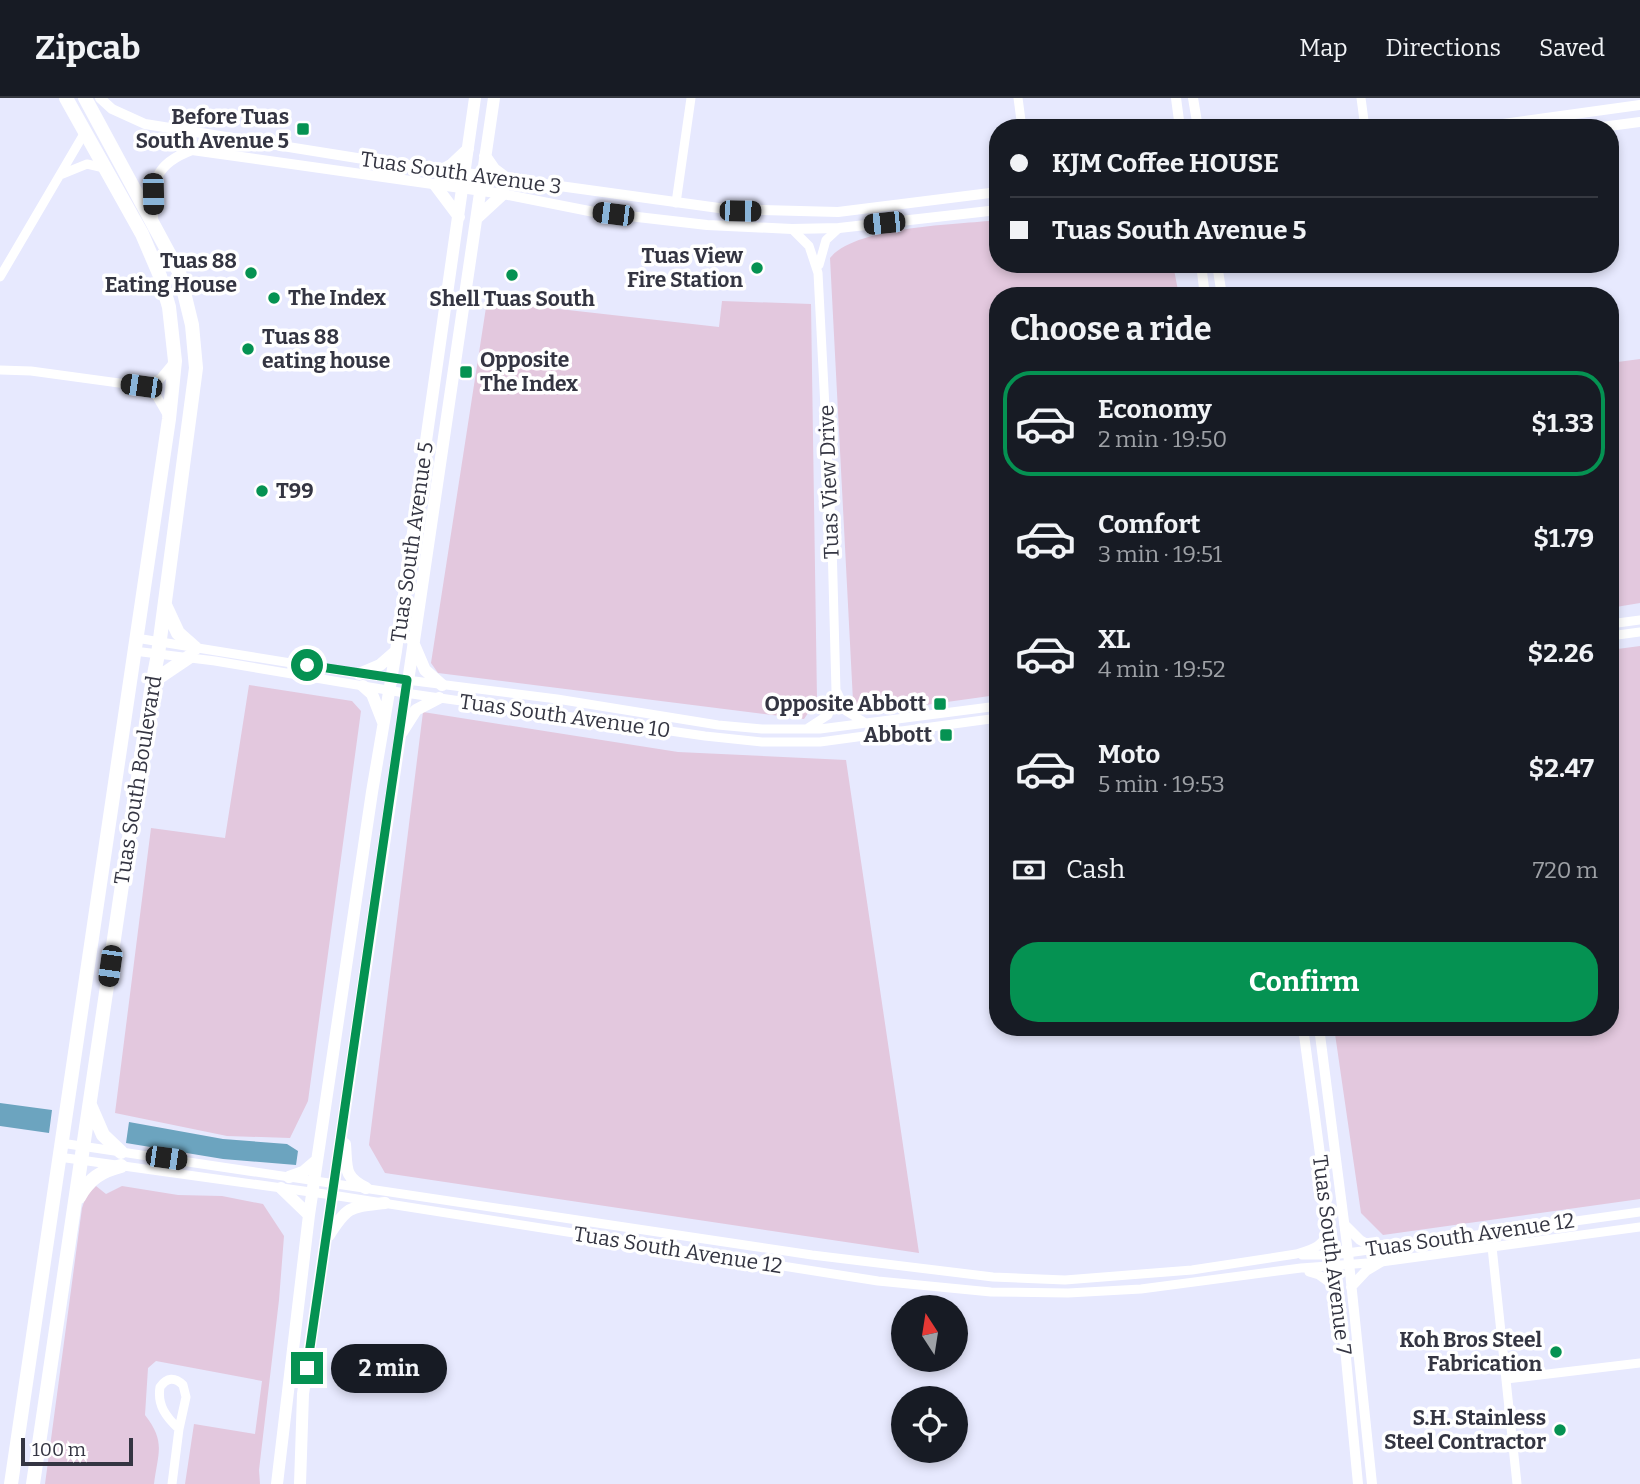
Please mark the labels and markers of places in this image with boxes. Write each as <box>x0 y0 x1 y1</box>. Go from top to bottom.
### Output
place label: Before Tuas South Avenue 5 <box>135 104 289 154</box>
marker: Before Tuas South Avenue 5 <box>295 121 311 137</box>
place label: Tuas View Fire Station <box>627 243 743 293</box>
place label: Tuas 88 Eating House <box>105 248 237 298</box>
marker: Tuas View Fire Station <box>749 260 765 276</box>
marker: Tuas 88 Eating House <box>243 265 259 281</box>
marker: Shell Tuas South <box>504 267 520 283</box>
place label: The Index <box>288 285 386 311</box>
place label: Shell Tuas South <box>429 286 595 312</box>
marker: The Index <box>266 290 282 306</box>
place label: Tuas 88 eating house <box>262 324 390 374</box>
marker: Tuas 88 eating house <box>240 341 256 357</box>
place label: Opposite The Index <box>480 347 578 397</box>
marker: Opposite The Index <box>458 364 474 380</box>
place label: T99 <box>276 478 314 504</box>
marker: T99 <box>254 483 270 499</box>
place label: Opposite Abbott <box>765 691 927 717</box>
marker: Opposite Abbott <box>932 696 948 712</box>
place label: Abbott <box>864 722 933 748</box>
marker: Abbott <box>938 727 954 743</box>
place label: Koh Bros Steel Fabrication <box>1399 1327 1542 1377</box>
marker: Koh Bros Steel Fabrication <box>1548 1344 1564 1360</box>
place label: S.H. Stainless Steel Contractor <box>1384 1405 1546 1455</box>
marker: S.H. Stainless Steel Contractor <box>1552 1422 1568 1438</box>

